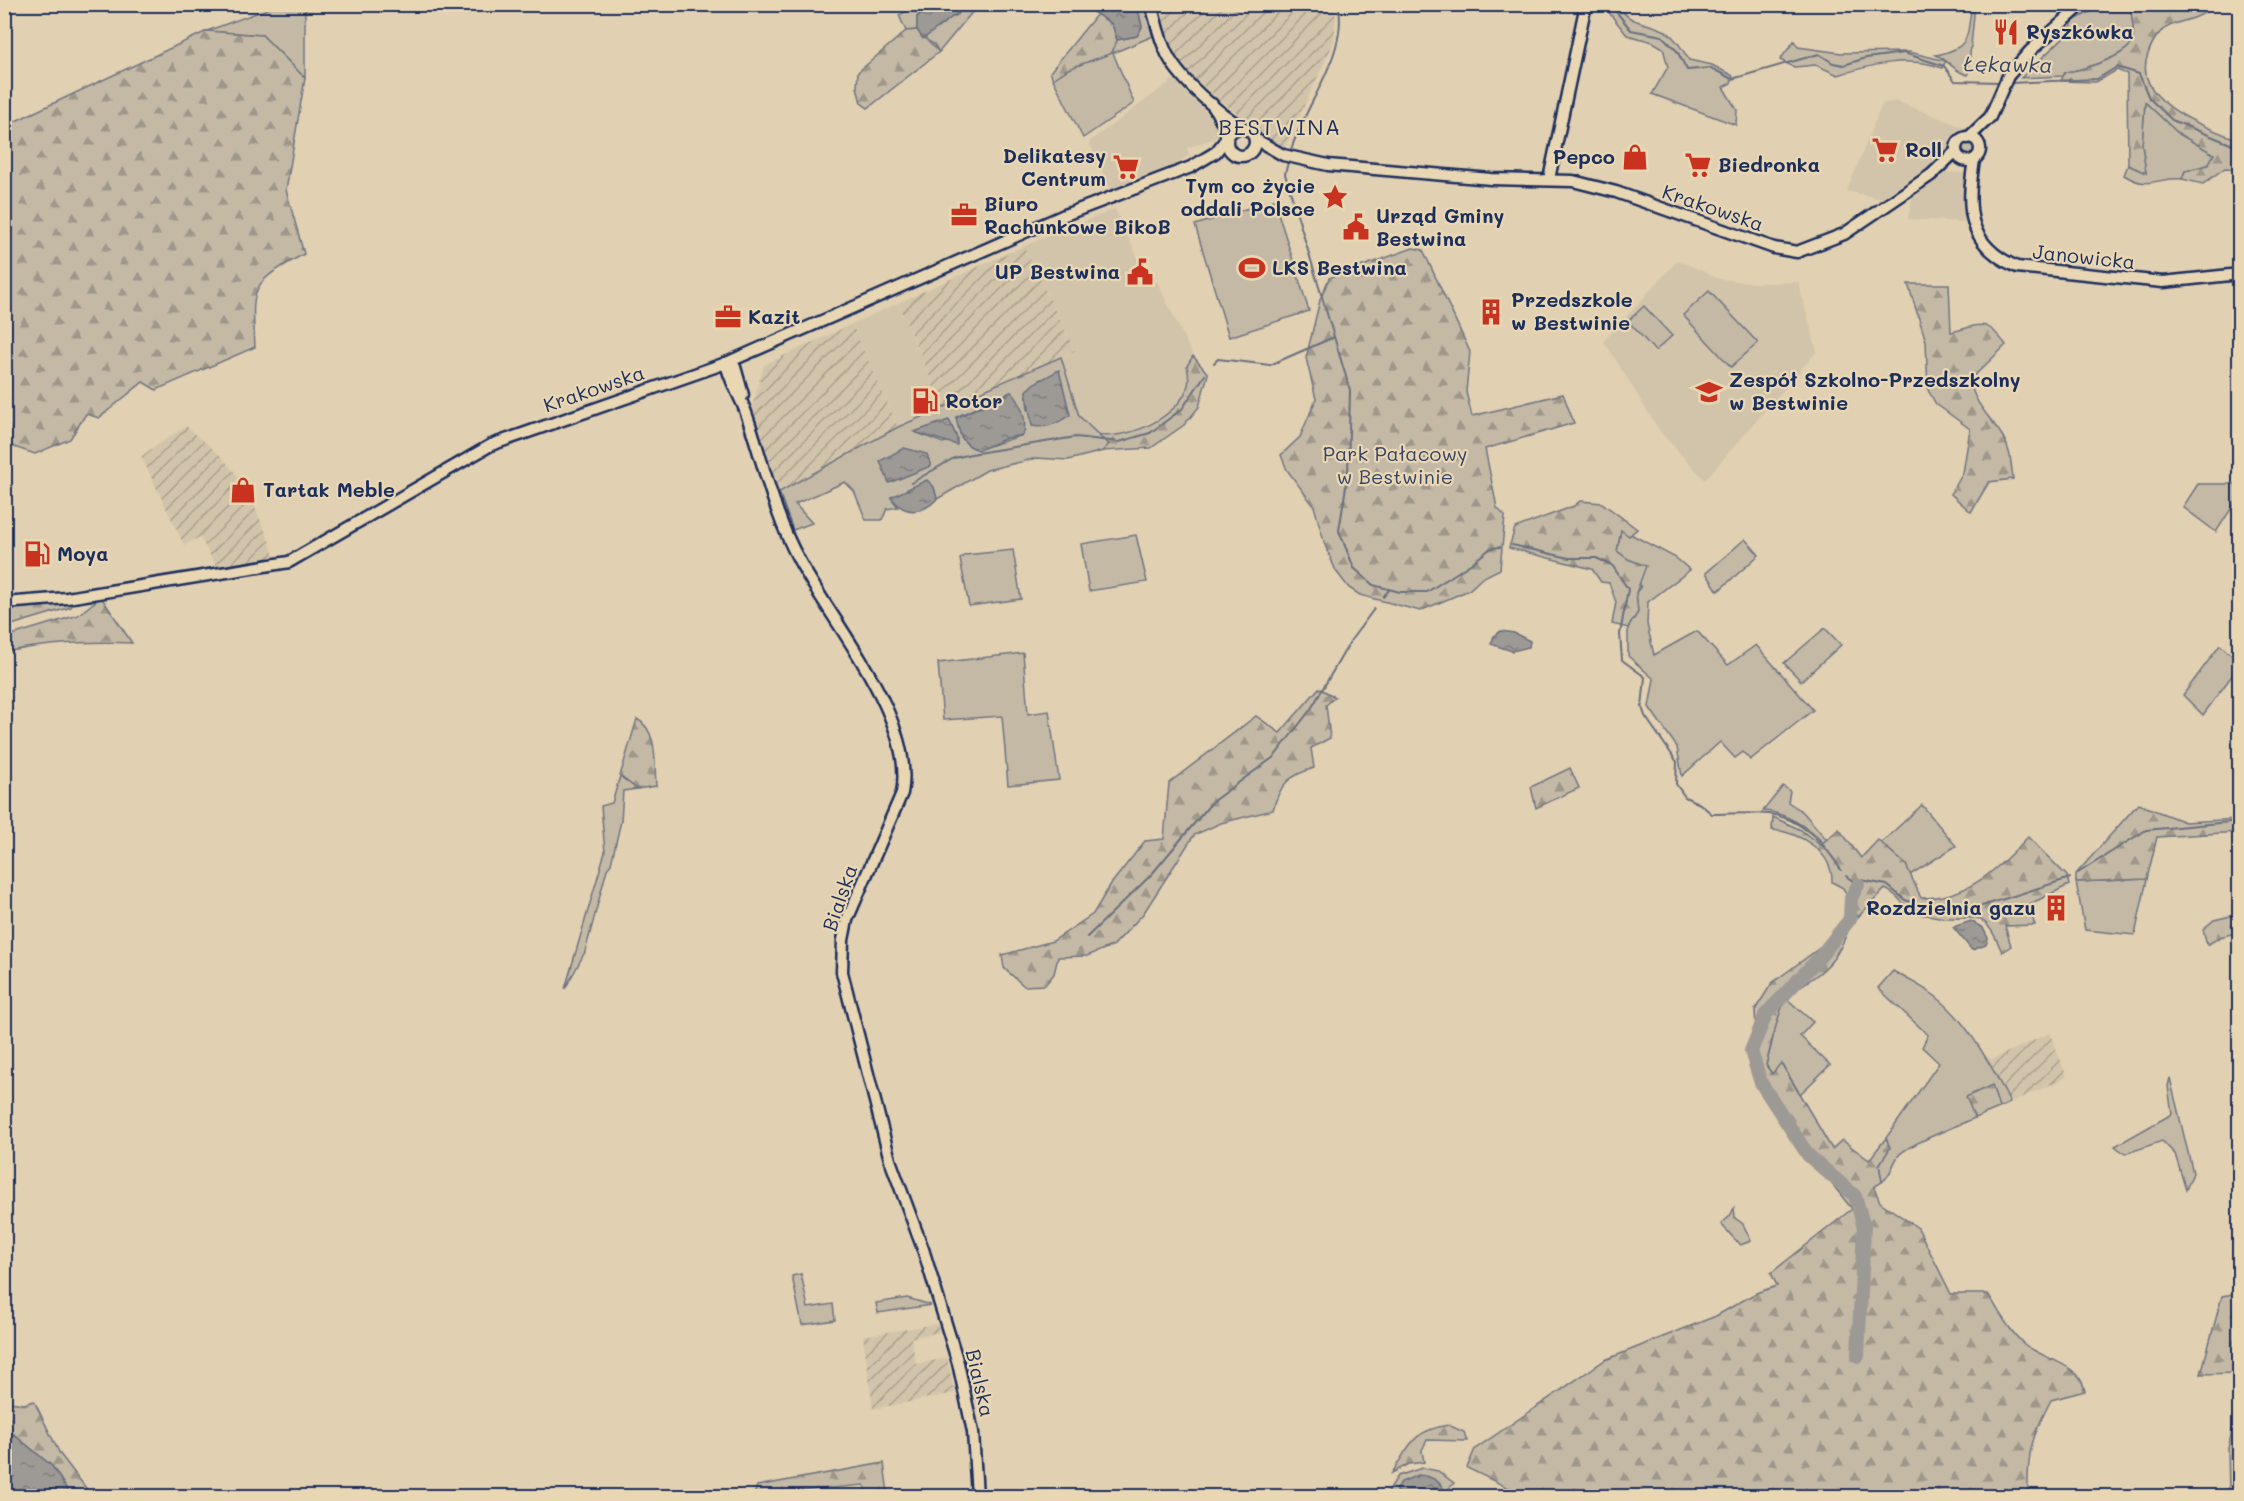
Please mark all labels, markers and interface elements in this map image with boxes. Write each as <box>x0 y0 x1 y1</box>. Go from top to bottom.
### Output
restaurant icon: Ryszkówka <box>1991 17 2021 47</box>
place label: Ryszkówka <box>2026 18 2133 44</box>
water label: Łękawka <box>1963 49 2053 78</box>
district label: BESTWINA <box>1218 112 1342 141</box>
supermarket icon: Roll <box>1870 135 1900 165</box>
place label: Roll <box>1905 136 1942 162</box>
place label: Delikatesy Centrum <box>1003 142 1106 191</box>
shop icon: Pepco <box>1620 142 1650 172</box>
place label: Pepco <box>1553 143 1615 169</box>
supermarket icon: Biedronka <box>1683 150 1713 180</box>
place label: Biedronka <box>1718 151 1820 177</box>
supermarket icon: Delikatesy Centrum <box>1111 152 1141 182</box>
place label: Tym co życie oddali Polsce <box>1181 172 1315 221</box>
street label: Krakowska <box>1659 178 1767 237</box>
place icon: Tym co życie oddali Polsce <box>1320 182 1350 212</box>
place label: Biuro Rachunkowe BikoB <box>984 190 1171 239</box>
office icon: Biuro Rachunkowe BikoB <box>949 200 979 230</box>
place label: Urząd Gminy Bestwina <box>1376 202 1504 251</box>
public building icon: Urząd Gminy Bestwina <box>1341 212 1371 242</box>
street label: Janowicka <box>2032 238 2137 274</box>
sports icon: LKS Bestwina <box>1237 253 1267 283</box>
place label: LKS Bestwina <box>1272 254 1407 280</box>
public building icon: UP Bestwina <box>1125 257 1155 287</box>
place label: UP Bestwina <box>995 258 1120 284</box>
place label: Przedszkole w Bestwinie <box>1511 286 1633 335</box>
building icon: Przedszkole w Bestwinie <box>1476 297 1506 327</box>
office icon: Kazit <box>713 302 743 332</box>
place label: Kazit <box>748 303 800 329</box>
street label: Krakowska <box>540 359 648 418</box>
place label: Zespół Szkolno-Przedszkolny w Bestwinie <box>1729 366 2021 415</box>
school or university icon: Zespół Szkolno-Przedszkolny w Bestwinie <box>1694 377 1724 407</box>
fuel station icon: Rotor <box>910 386 940 416</box>
place label: Rotor <box>945 387 1002 413</box>
park label: Park Pałacowy w Bestwinie <box>1323 440 1467 489</box>
shop icon: Tartak Meble <box>228 475 258 505</box>
place label: Tartak Meble <box>263 476 395 502</box>
fuel station icon: Moya <box>22 539 52 569</box>
place label: Moya <box>57 540 108 566</box>
street label: Bialska <box>816 861 863 934</box>
building icon: Rozdzielnia gazu <box>2041 893 2071 923</box>
place label: Rozdzielnia gazu <box>1866 894 2036 920</box>
street label: Bialska <box>961 1346 1001 1419</box>

